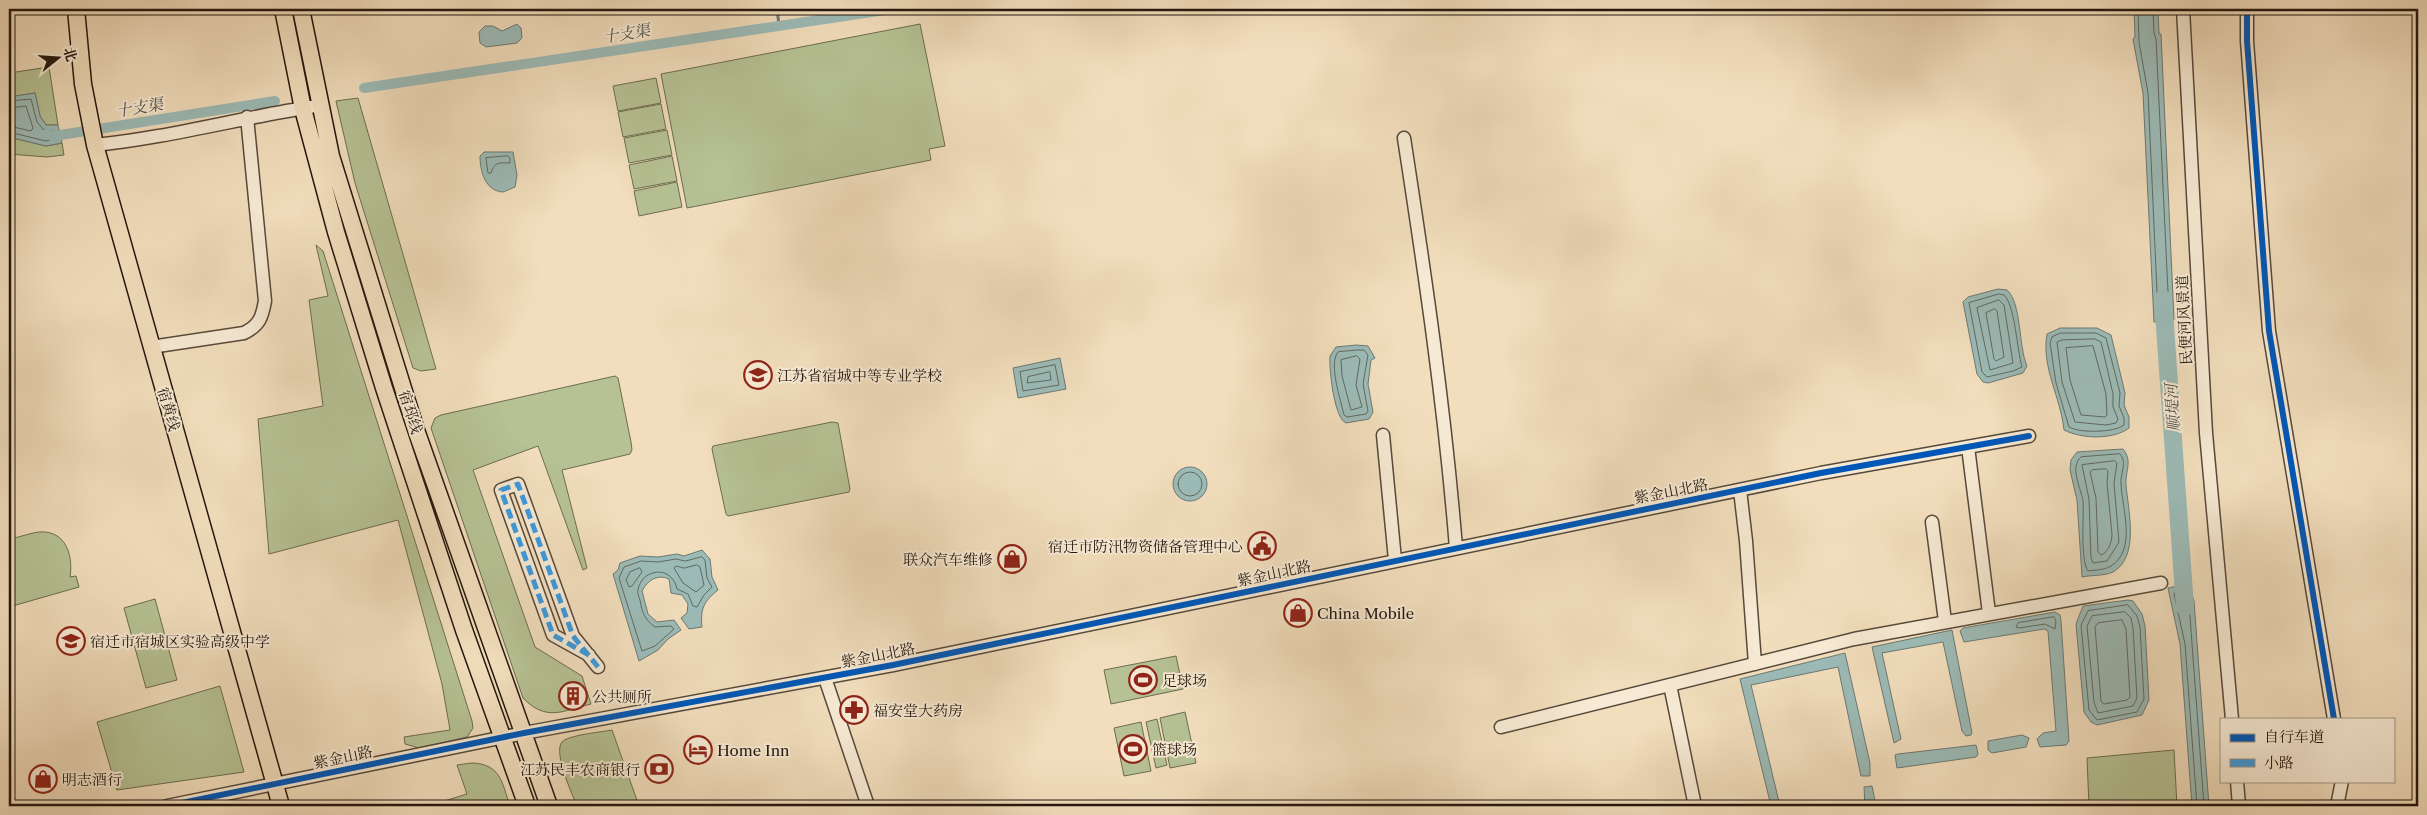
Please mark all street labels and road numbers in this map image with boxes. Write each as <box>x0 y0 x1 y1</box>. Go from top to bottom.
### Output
street label: 民便河风景道 <box>2172 275 2196 365</box>
street label: 宿黄线 <box>154 385 184 433</box>
street label: 宿邳线 <box>395 388 427 436</box>
street label: 紫金山北路 <box>1632 475 1710 507</box>
street label: 紫金山北路 <box>1235 556 1313 590</box>
street label: 紫金山北路 <box>839 639 917 671</box>
street label: 紫金山路 <box>312 741 374 773</box>

